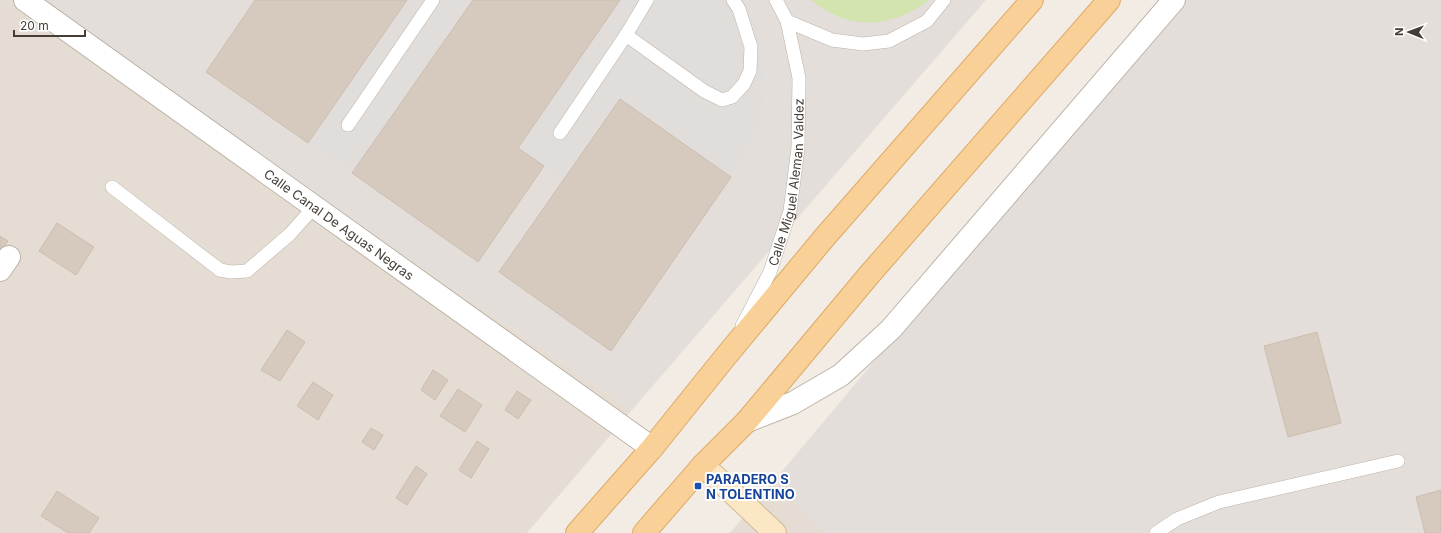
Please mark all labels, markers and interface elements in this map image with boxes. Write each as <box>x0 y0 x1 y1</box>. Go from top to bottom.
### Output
scale bar <box>14 12 85 38</box>
north arrow <box>1389 12 1429 52</box>
text: 20 m <box>20 18 49 33</box>
text: N <box>1392 28 1406 36</box>
street label: Calle Miguel Aleman Valdez <box>765 98 807 268</box>
street label: Calle Canal De Aguas Negras <box>261 165 417 283</box>
place label: PARADERO S N TOLENTINO <box>706 471 795 502</box>
marker: PARADERO S N TOLENTINO <box>693 481 703 491</box>

